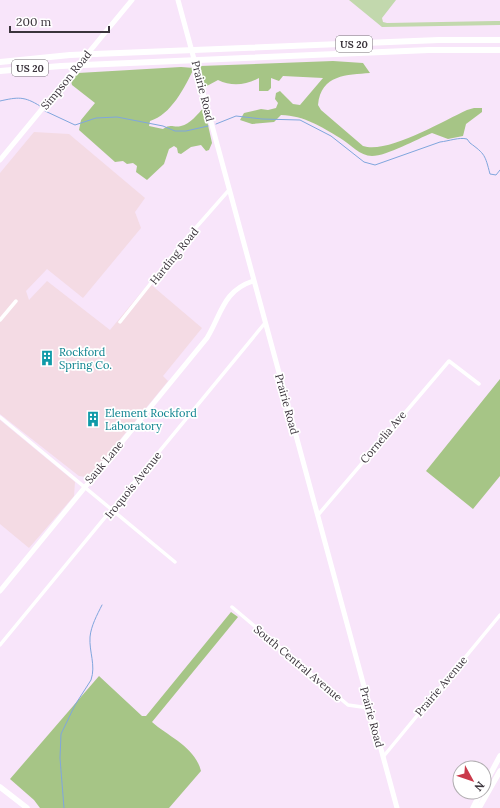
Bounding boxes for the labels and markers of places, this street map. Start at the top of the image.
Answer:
place label: Rockford Spring Co. [59,345,112,372]
building icon: Rockford Spring Co. [38,349,56,367]
place label: Element Rockford Laboratory [105,406,197,433]
building icon: Element Rockford Laboratory [84,410,102,428]

